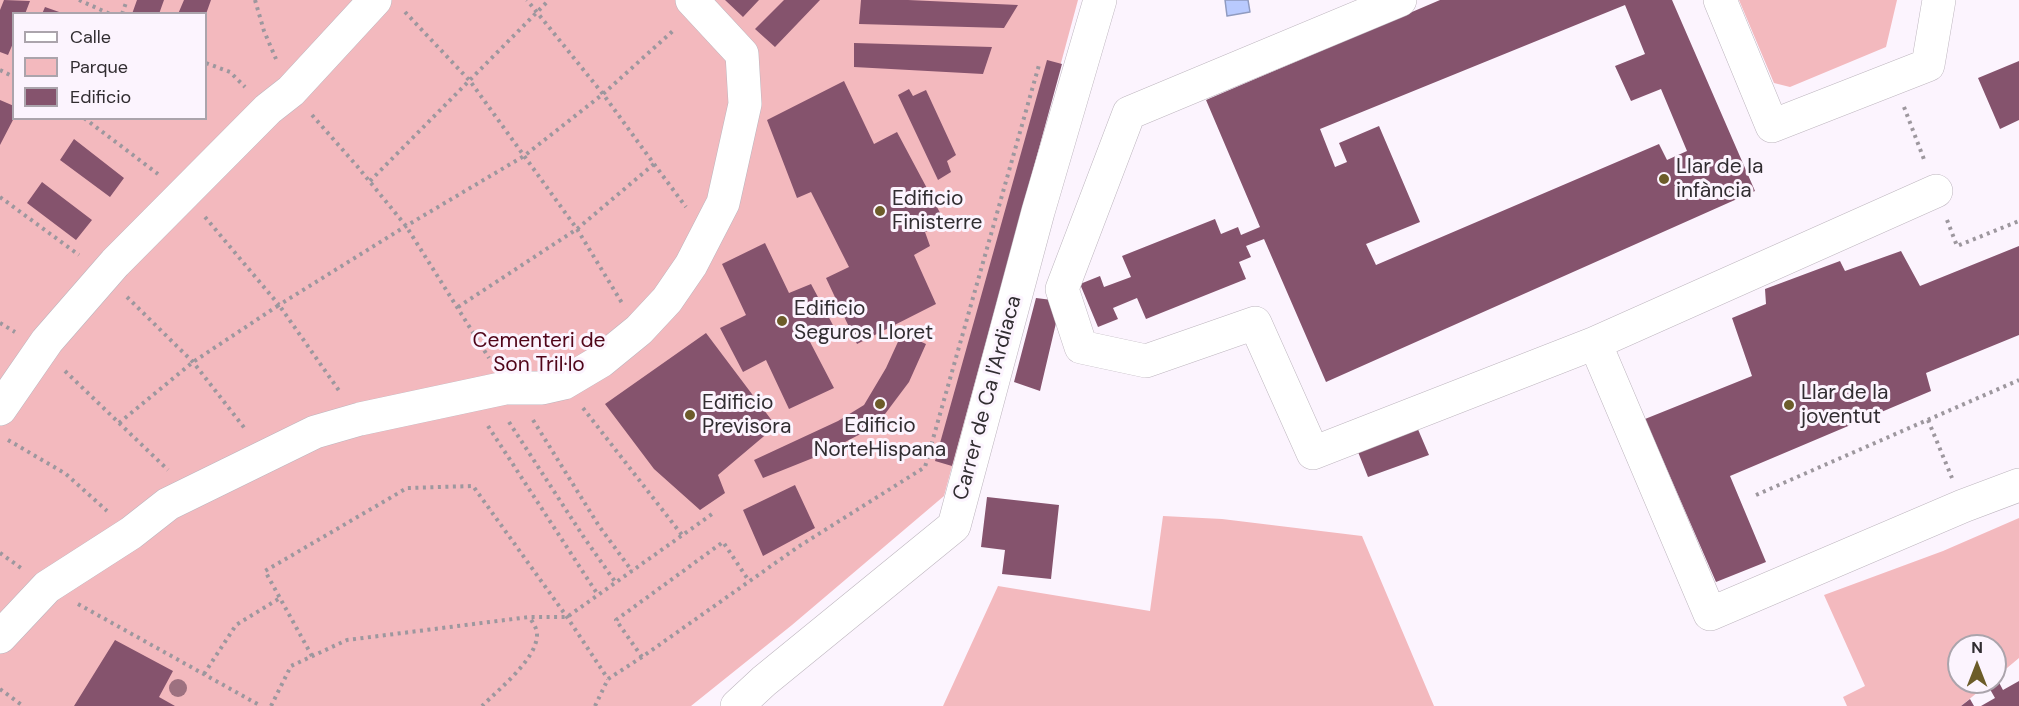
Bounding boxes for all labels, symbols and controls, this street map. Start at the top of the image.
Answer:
legend [12,12,207,120]
text: Calle [70,25,111,49]
text: Parque [70,55,128,79]
text: Edificio [70,85,131,109]
place label: Llar de la infància [1676,154,1763,204]
marker: Llar de la infància [1657,172,1671,186]
place label: Edificio Finisterre [892,186,982,236]
marker: Edificio Finisterre [873,204,887,218]
street label: Carrer de Ca l'Ardiaca [949,293,1027,503]
place label: Edificio Seguros Lloret [794,296,933,346]
marker: Edificio Seguros Lloret [775,314,789,328]
park label: Cementeri de Son Tril·lo [472,328,606,378]
place label: Llar de la joventut [1801,380,1888,430]
place label: Edificio Previsora [702,390,791,440]
marker: Edificio NorteHispana [873,397,887,411]
marker: Llar de la joventut [1782,398,1796,412]
marker: Edificio Previsora [683,408,697,422]
place label: Edificio NorteHispana [814,413,946,463]
north arrow [1947,634,2007,694]
text: N [1971,637,1983,658]

